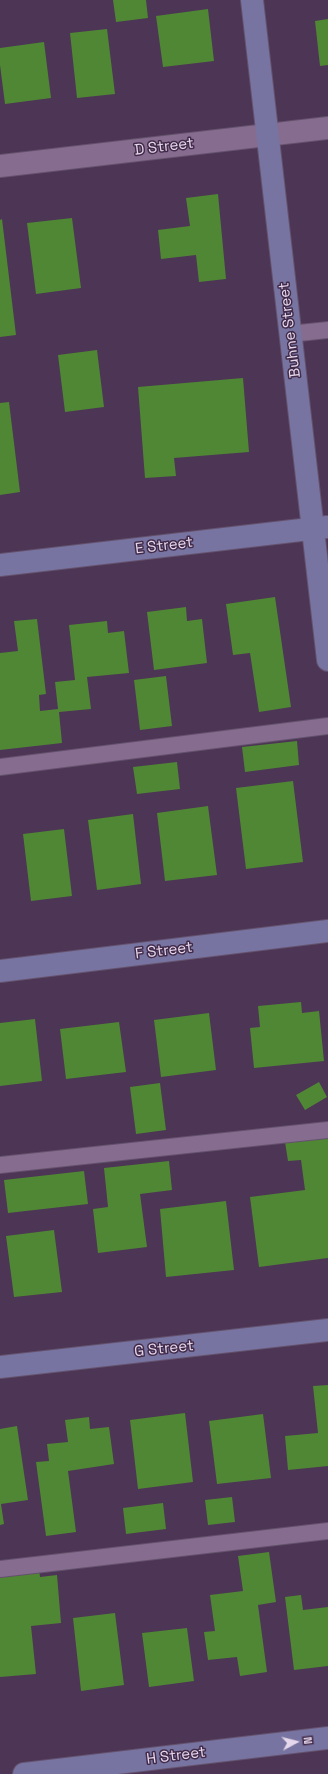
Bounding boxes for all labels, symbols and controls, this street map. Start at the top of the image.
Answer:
street label: D Street [133,134,195,160]
street label: Buhne Street [275,281,305,379]
street label: E Street [134,534,194,558]
street label: F Street [134,939,194,963]
street label: G Street [133,1337,195,1361]
north arrow [276,1722,316,1762]
text: N [301,1736,315,1745]
street label: H Street [145,1743,207,1769]

